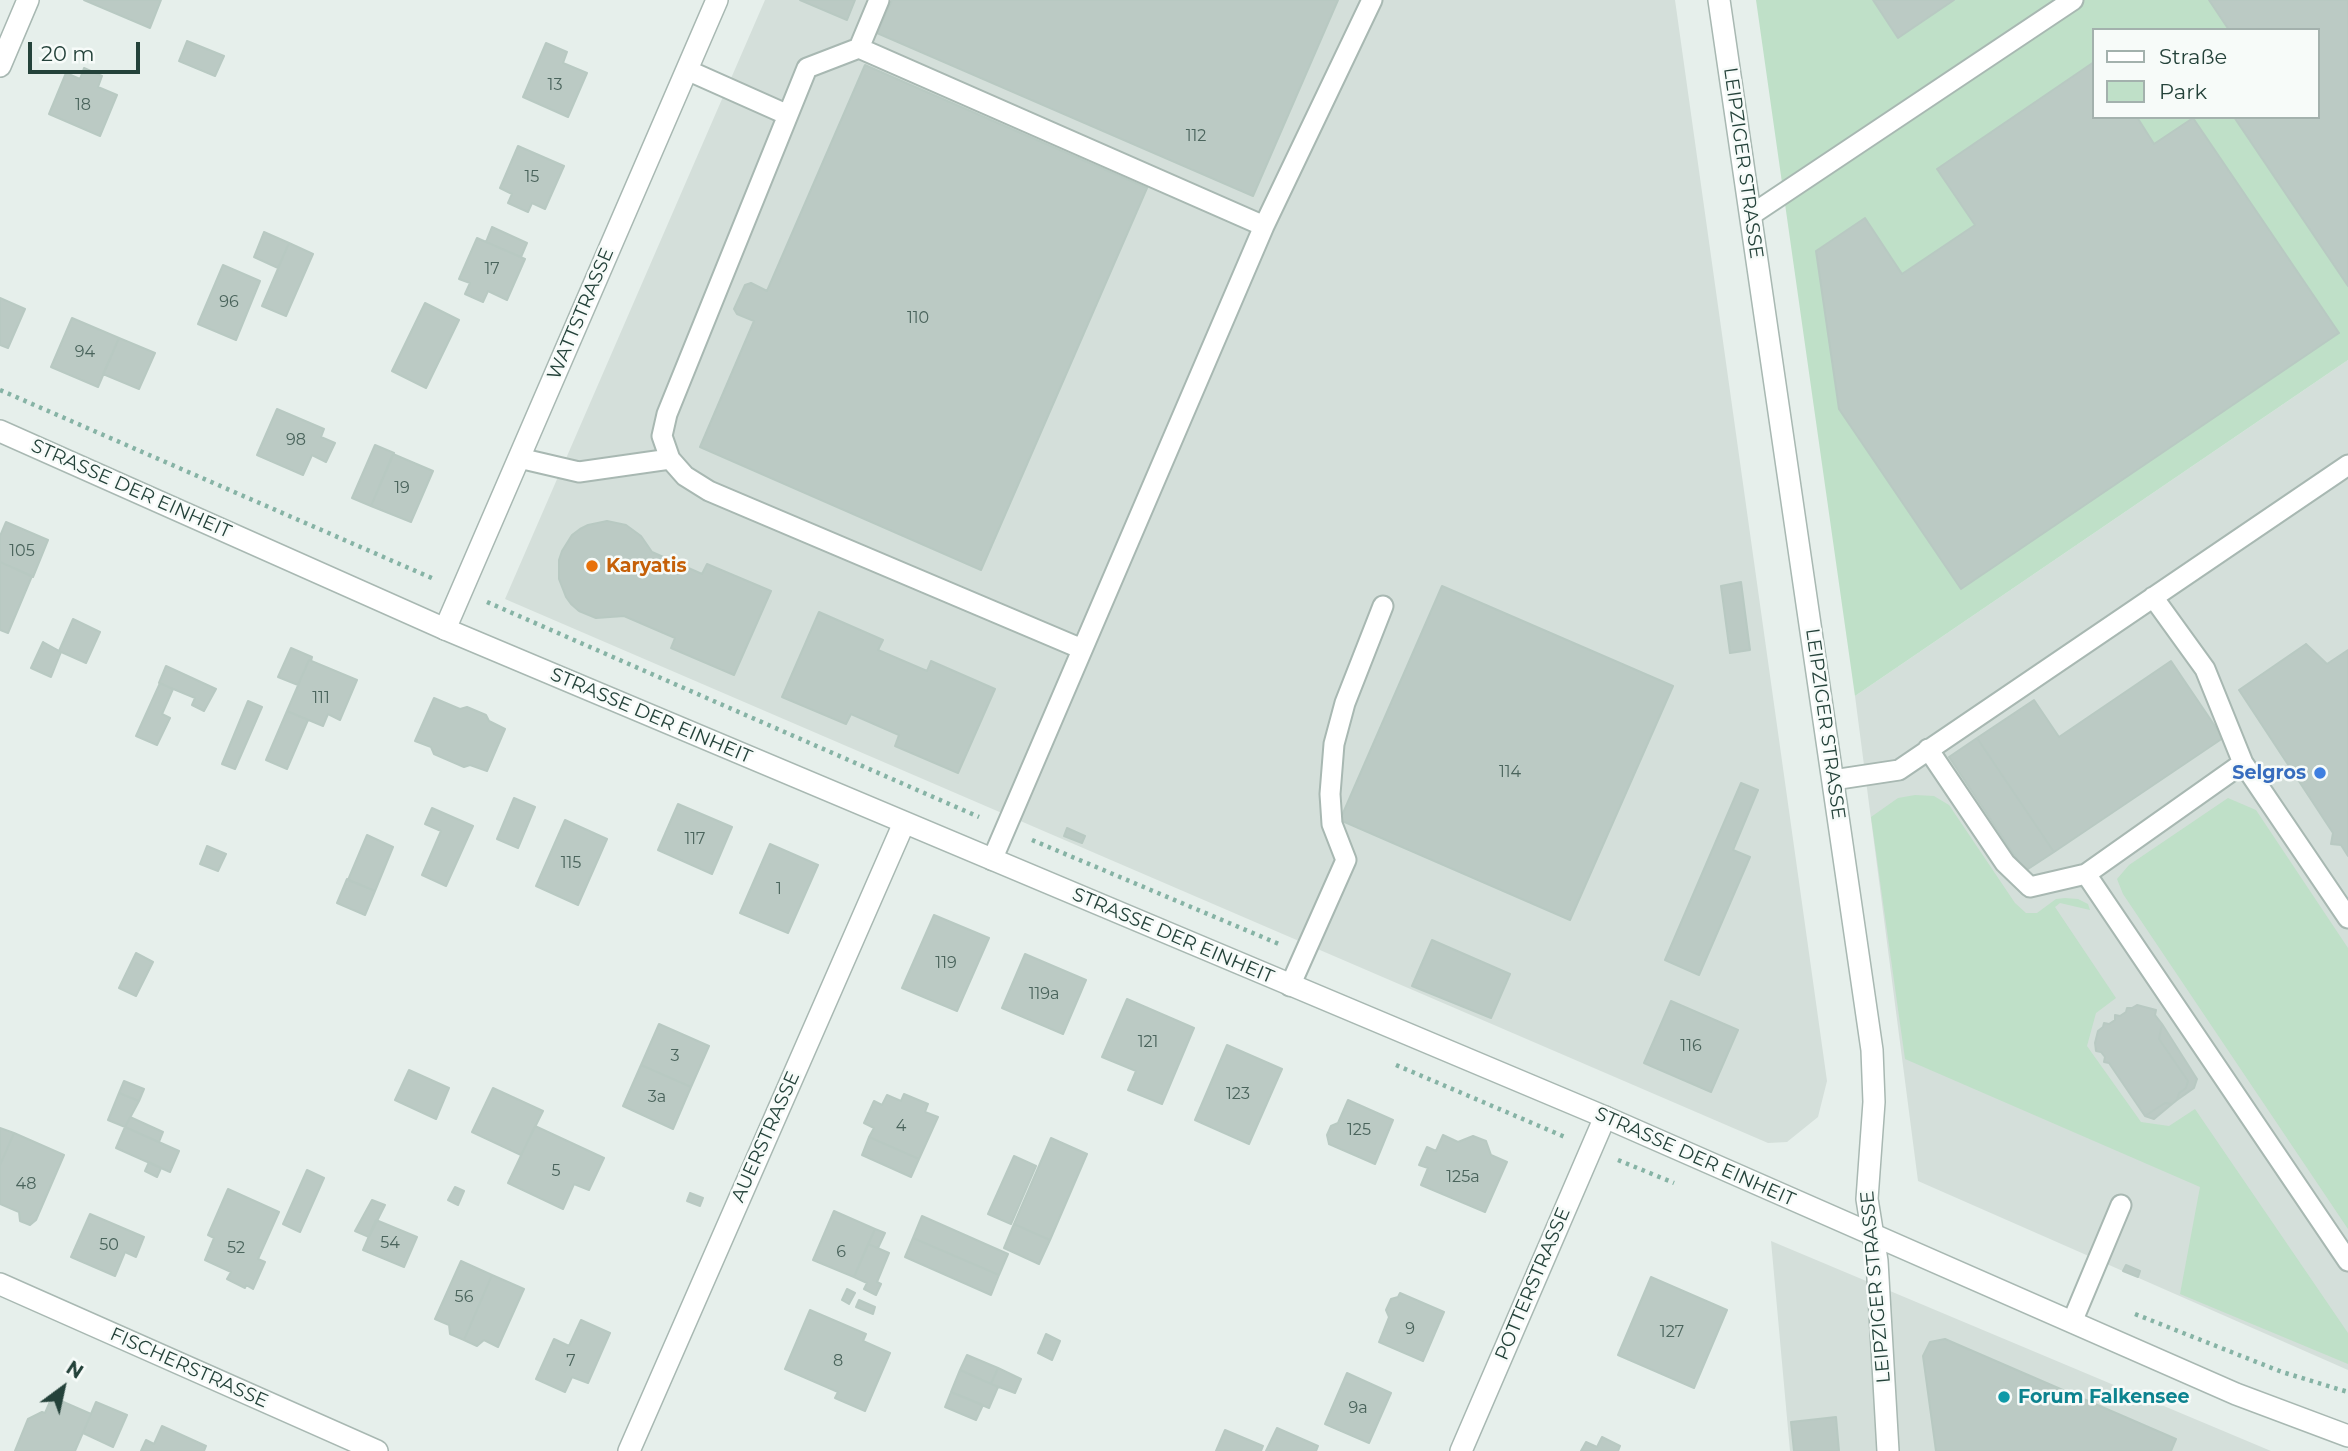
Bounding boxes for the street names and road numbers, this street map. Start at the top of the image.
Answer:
street label: LEIPZIGER STRASSE [1718,66,1768,260]
street label: WATTSTRASSE [543,245,619,383]
street label: STRASSE DER EINHEIT [27,435,235,543]
street label: LEIPZIGER STRASSE [1800,627,1850,821]
street label: STRASSE DER EINHEIT [547,663,755,769]
street label: STRASSE DER EINHEIT [1069,883,1277,989]
street label: AUERSTRASSE [727,1068,805,1206]
street label: STRASSE DER EINHEIT [1591,1103,1799,1211]
street label: LEIPZIGER STRASSE [1856,1190,1896,1384]
street label: POTTERSTRASSE [1491,1204,1575,1364]
street label: FISCHERSTRASSE [106,1323,272,1413]

